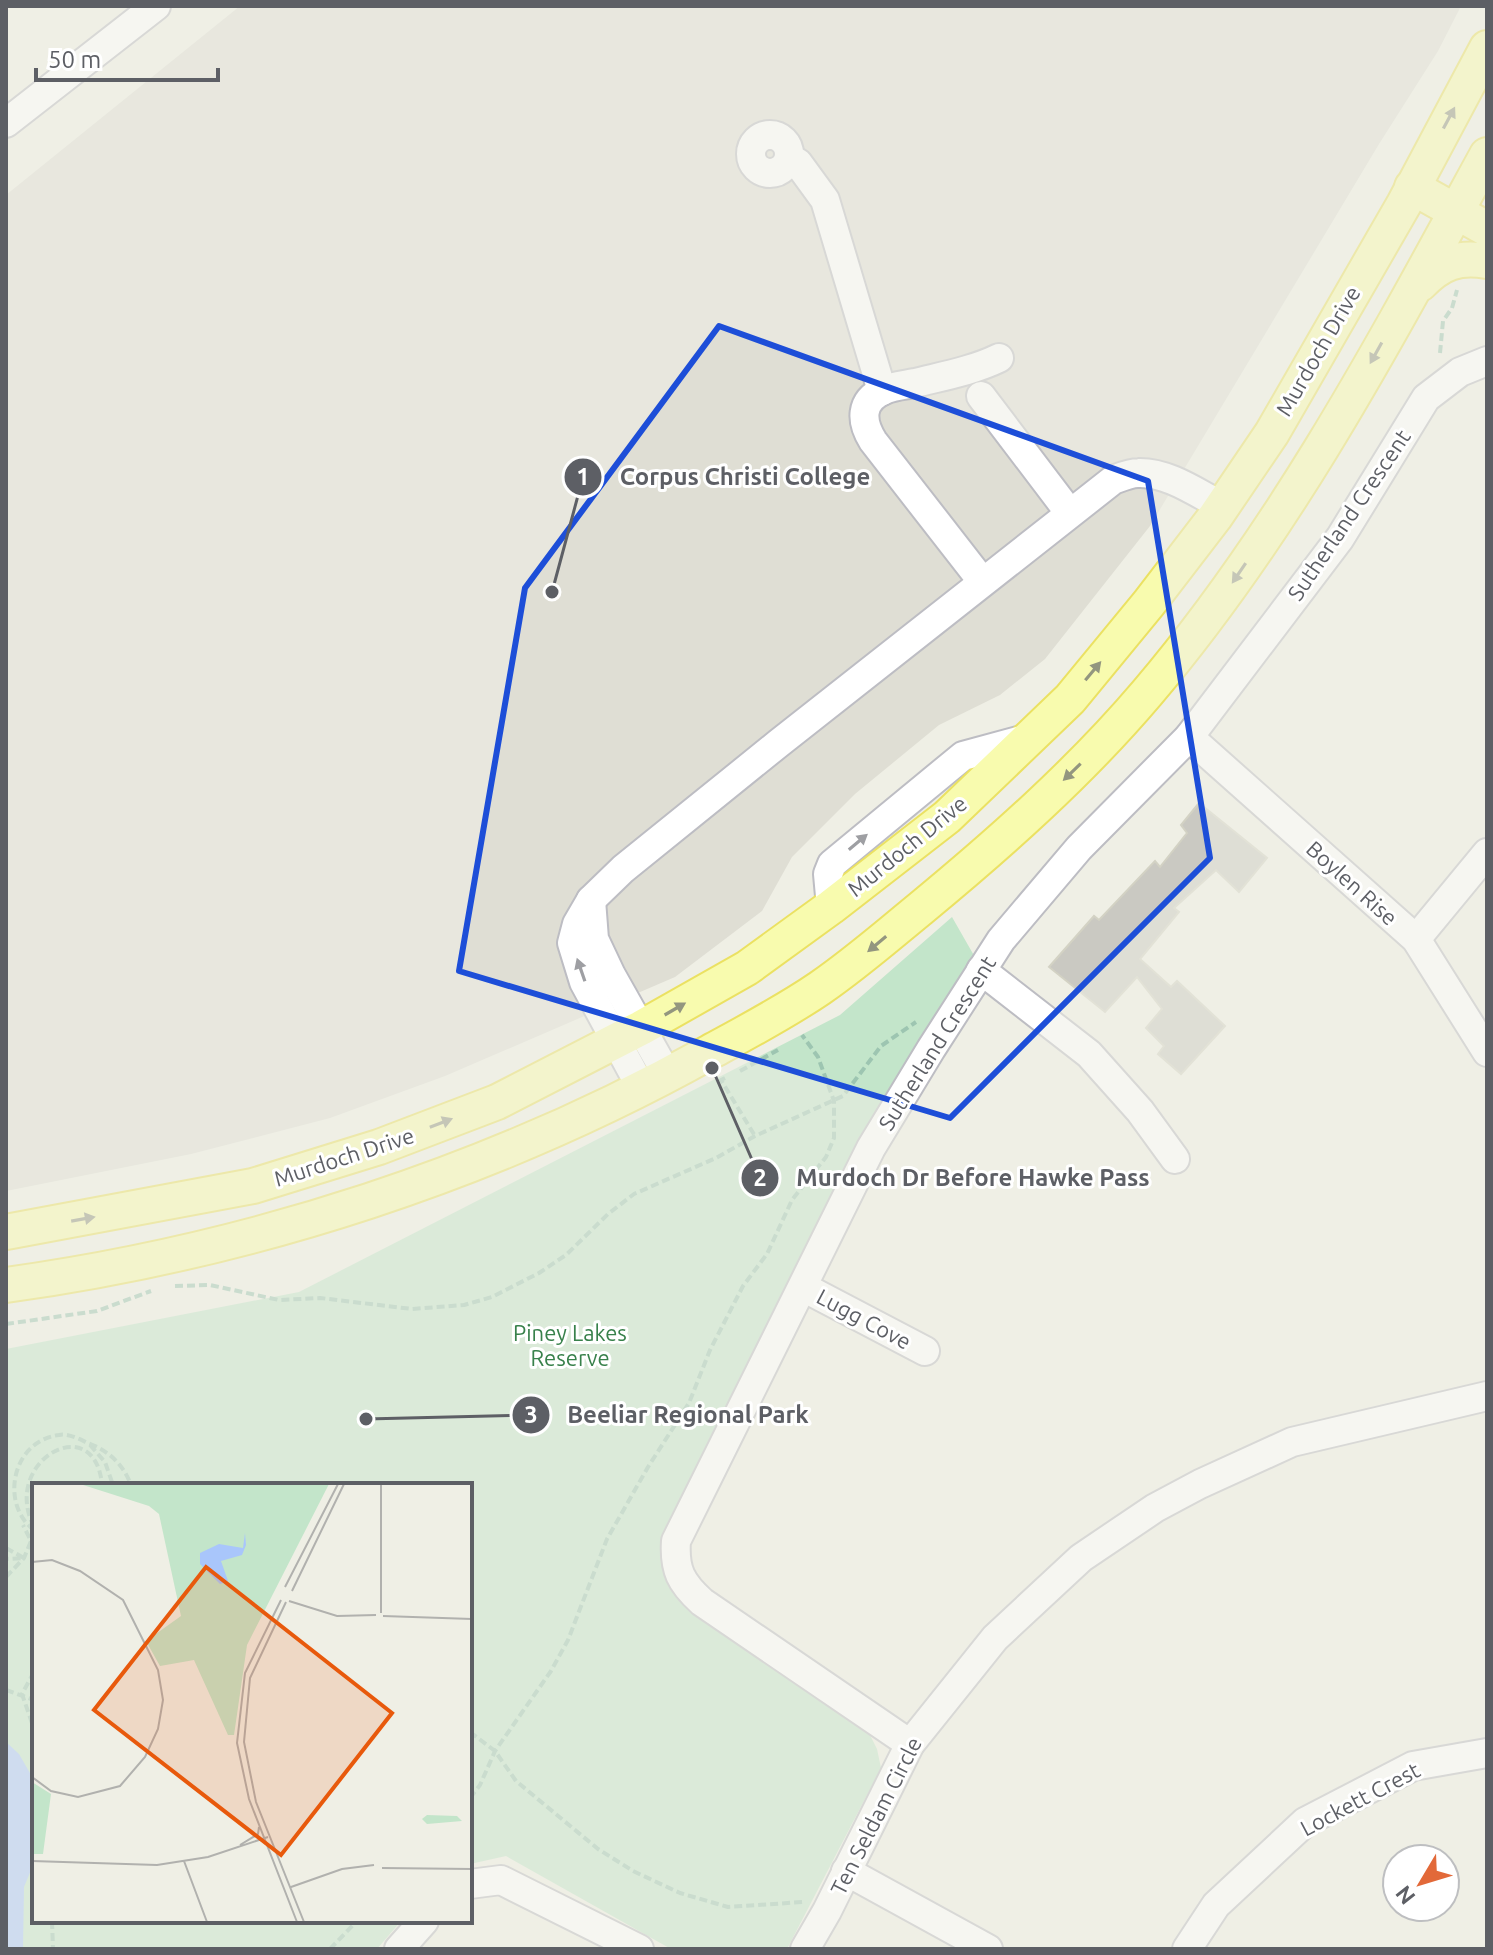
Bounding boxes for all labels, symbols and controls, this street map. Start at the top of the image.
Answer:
scale bar [36,32,218,82]
text: 50 m [48,46,101,73]
one-way arrow [1442,107,1456,130]
street label: Murdoch Drive [1270,281,1365,420]
one-way arrow [1370,341,1383,364]
street label: Sutherland Crescent [1282,424,1415,605]
callout: Corpus Christi College [563,453,886,501]
text: 1 [576,463,590,490]
text: Corpus Christi College [620,463,870,490]
one-way arrow [1232,562,1247,584]
one-way arrow [1084,662,1101,682]
one-way arrow [1062,762,1081,780]
street label: Murdoch Drive [842,790,971,901]
one-way arrow [848,834,868,851]
street label: Boylen Rise [1302,835,1403,930]
one-way arrow [867,935,887,952]
street label: Sutherland Crescent [873,951,1000,1134]
one-way arrow [574,958,586,982]
one-way arrow [664,1003,686,1017]
one-way arrow [429,1116,453,1129]
street label: Murdoch Drive [271,1122,417,1191]
callout: Murdoch Dr Before Hawke Pass [740,1154,1165,1202]
text: 2 [753,1164,767,1191]
text: Murdoch Dr Before Hawke Pass [796,1164,1150,1191]
one-way arrow [71,1212,96,1224]
street label: Lugg Cove [813,1283,916,1354]
park label: Piney Lakes Reserve [513,1320,627,1370]
callout: Beeliar Regional Park [511,1391,824,1439]
text: 3 [524,1401,538,1428]
text: Beeliar Regional Park [567,1401,809,1428]
inset map [32,1483,472,1923]
street label: Ten Seldam Circle [825,1733,926,1899]
street label: Lockett Crest [1296,1756,1424,1840]
north arrow [1381,1843,1461,1923]
text: N [1390,1881,1420,1910]

